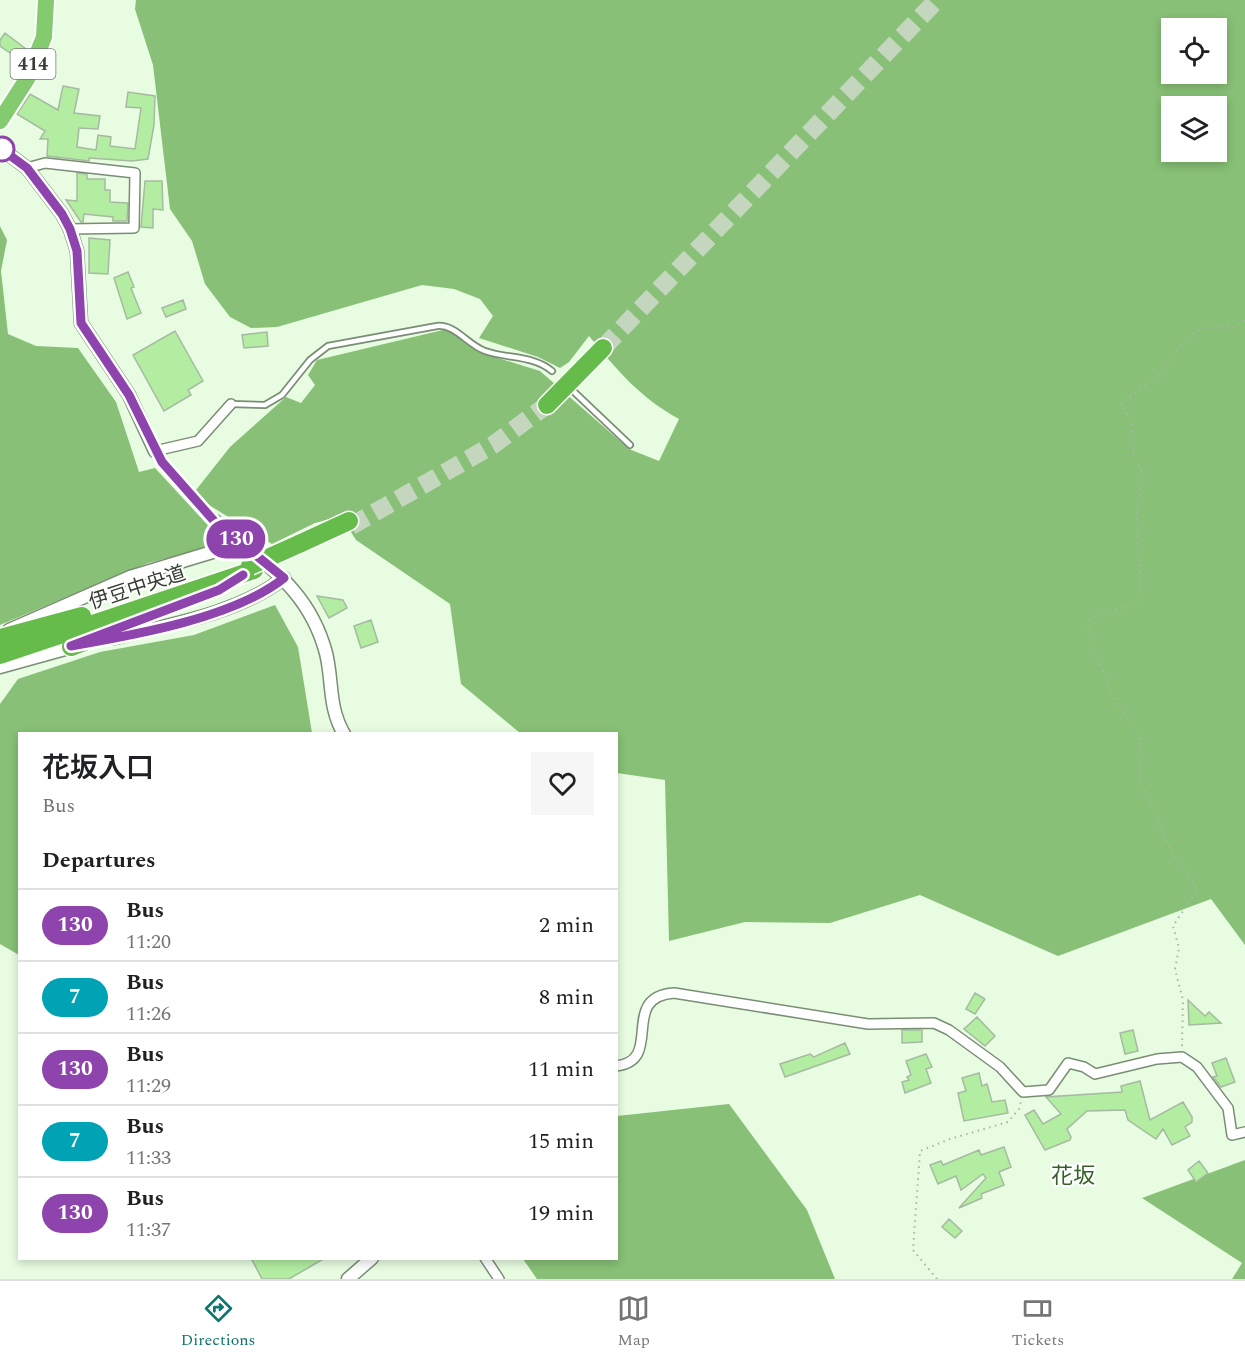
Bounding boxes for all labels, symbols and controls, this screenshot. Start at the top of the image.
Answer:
map controls [1161,18,1227,162]
button: locate [1161,18,1227,84]
road number: 414 [10,49,56,79]
button: layers [1161,96,1227,162]
unlabelled marker [0,136,15,162]
line badge: 130 [202,520,270,558]
text: 130 [218,523,254,555]
street label: 伊豆中央道 [85,558,189,618]
text: 花坂入口 [42,747,154,790]
button: heart [531,752,594,815]
text: Bus [42,791,75,821]
text: Departures [42,844,156,877]
text: Bus [126,894,164,927]
text: 130 [57,909,93,941]
text: 2 min [539,909,594,942]
text: 11:20 [126,927,171,957]
text: Bus [126,966,164,999]
text: 7 [69,981,81,1013]
text: 8 min [539,981,594,1014]
text: 11:26 [126,999,171,1029]
text: Bus [126,1038,164,1071]
text: 130 [57,1053,93,1085]
text: 11 min [528,1053,594,1086]
text: 11:29 [126,1071,171,1101]
text: Bus [126,1110,164,1143]
text: 7 [69,1125,81,1157]
text: 15 min [528,1125,594,1158]
text: 11:33 [126,1143,171,1173]
district label: 花坂 [1051,1160,1095,1193]
text: Bus [126,1182,164,1215]
text: 130 [57,1197,93,1229]
text: 19 min [528,1197,594,1230]
text: 11:37 [126,1215,171,1245]
tab: Directions [181,1292,256,1352]
tab: Map [617,1292,650,1352]
tab: Tickets [1012,1292,1064,1352]

